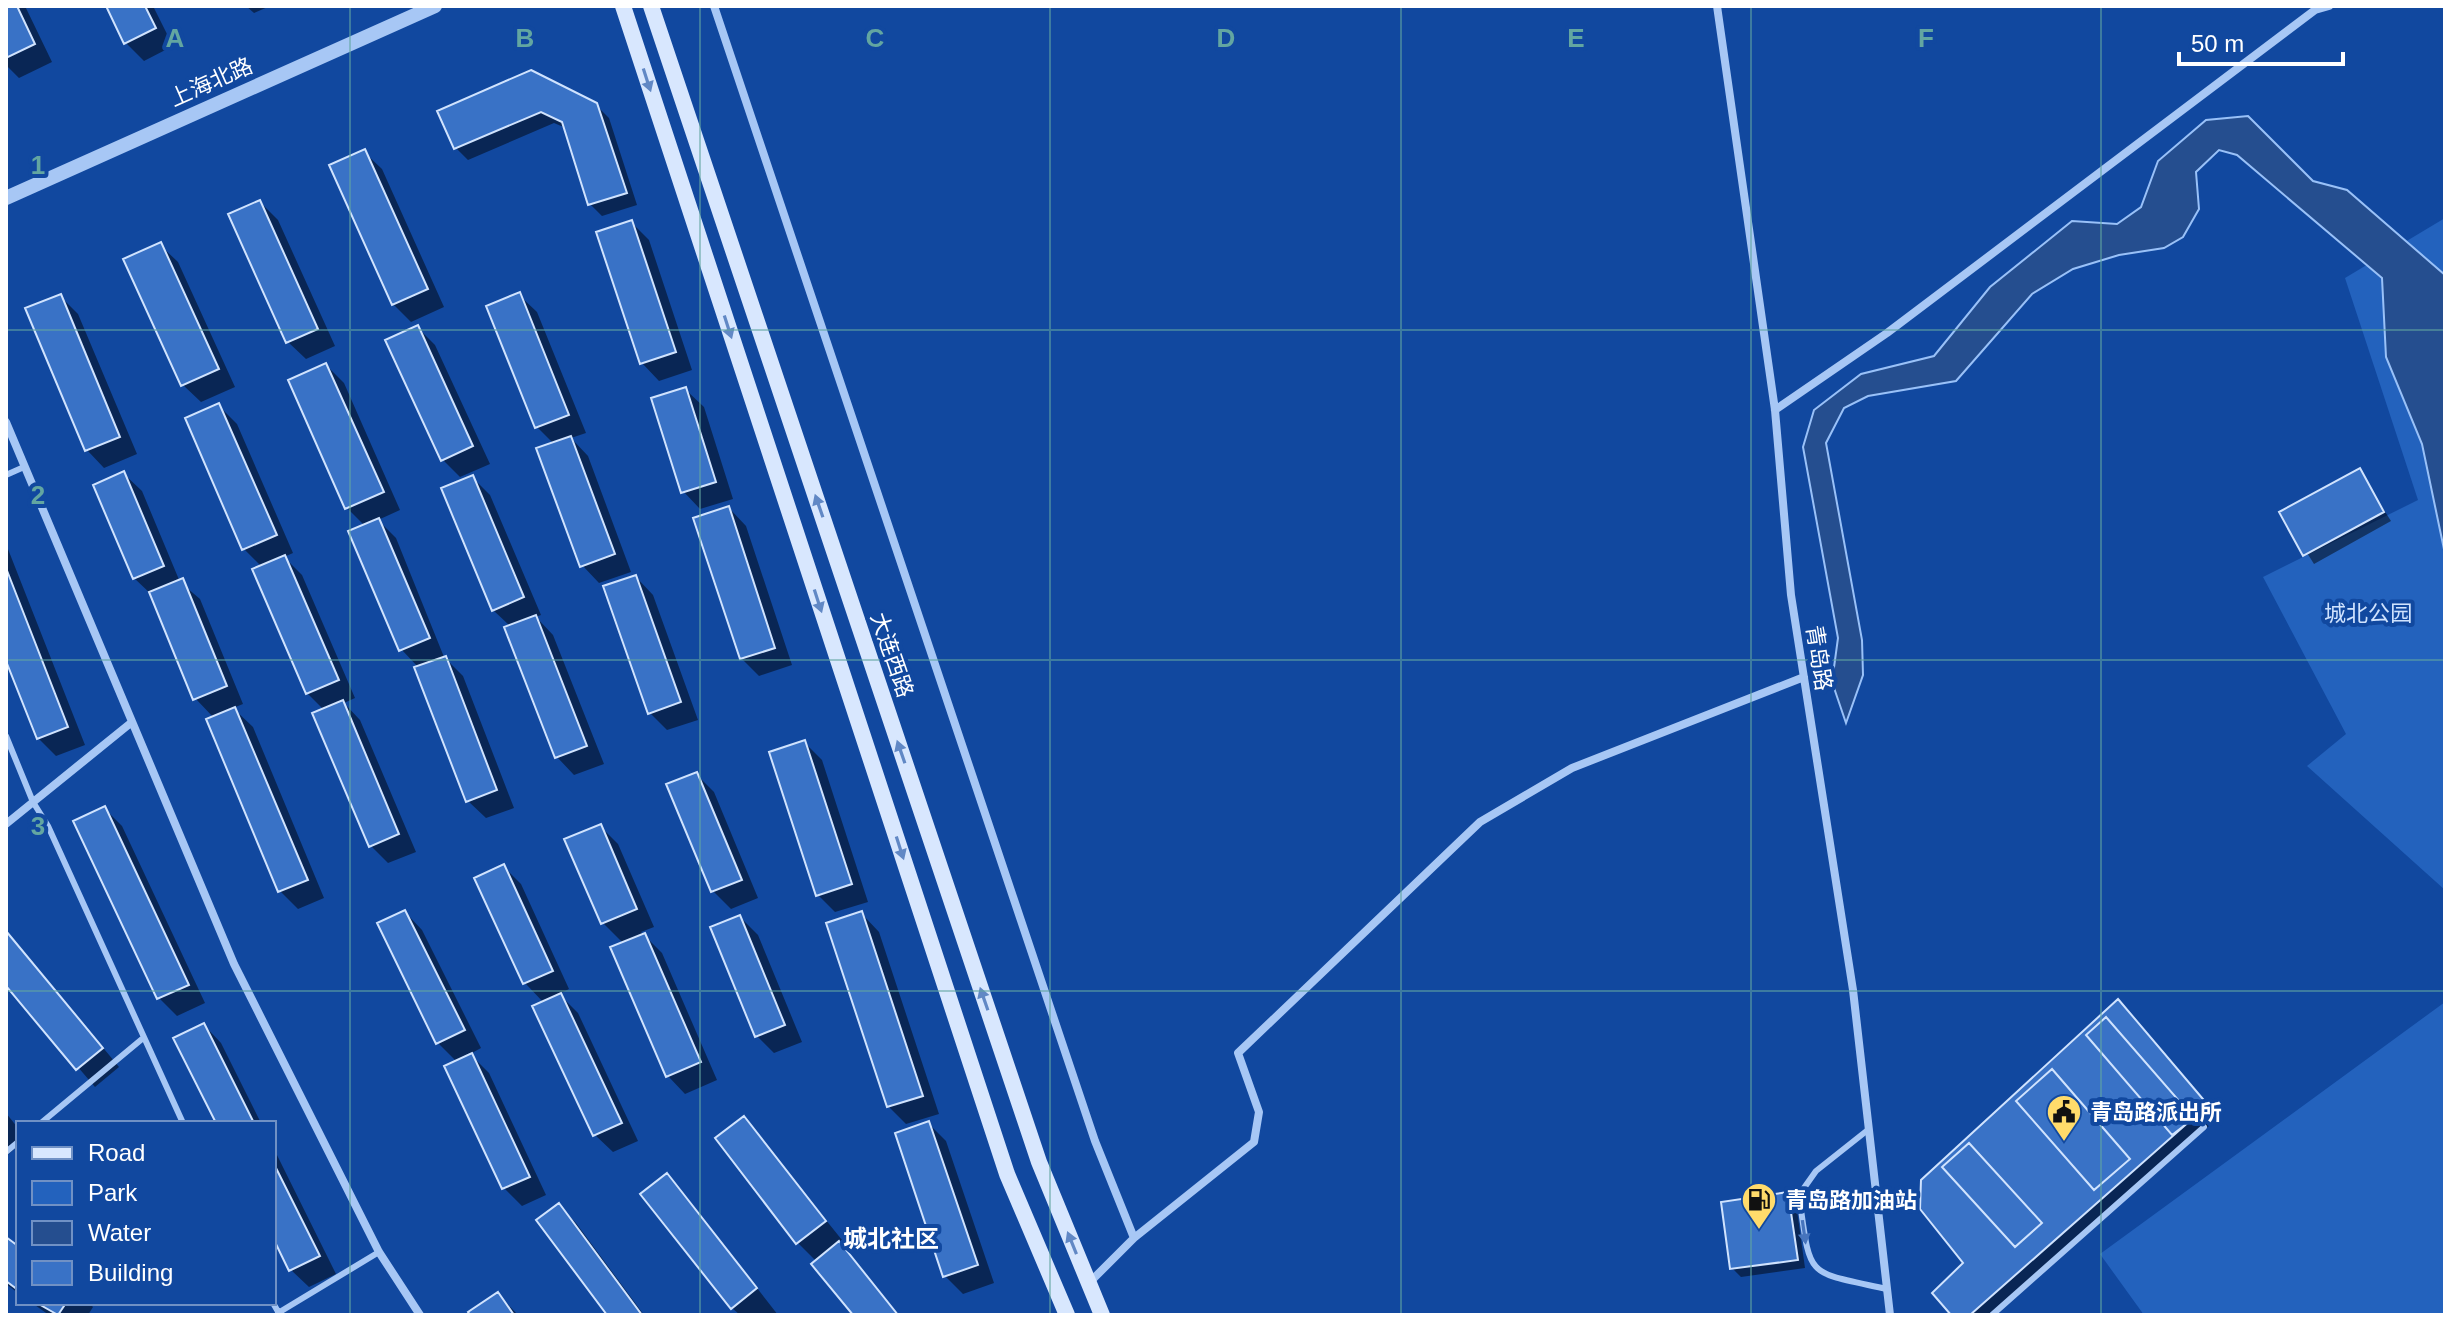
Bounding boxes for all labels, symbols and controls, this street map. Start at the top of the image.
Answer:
scale bar [2179,16,2343,66]
text: A [166,23,185,53]
text: B [516,23,534,53]
text: C [866,23,885,53]
text: D [1217,23,1235,53]
text: E [1567,23,1585,53]
text: F [1918,23,1934,53]
text: 50 m [2191,30,2244,57]
street label: 上海北路 [166,53,256,111]
one-way arrow [641,68,654,92]
text: 1 [31,150,45,180]
one-way arrow [723,315,735,339]
text: 2 [31,480,45,510]
one-way arrow [812,493,824,517]
one-way arrow [813,589,825,613]
park label: 城北公园 [2324,601,2412,626]
street label: 大连西路 [866,609,918,701]
street label: 青岛路 [1801,623,1837,693]
one-way arrow [895,740,907,764]
text: 3 [31,811,45,841]
one-way arrow [894,836,906,860]
one-way arrow [977,986,990,1010]
public building icon: 青岛路派出所 [2045,1093,2083,1143]
place label: 青岛路派出所 [2090,1100,2222,1125]
legend [16,1121,276,1305]
text: Road [88,1139,145,1166]
text: Park [88,1179,138,1206]
fuel station icon: 青岛路加油站 [1740,1181,1778,1231]
place label: 青岛路加油站 [1785,1188,1917,1213]
text: Water [88,1219,151,1246]
one-way arrow [1798,1219,1811,1244]
district label: 城北社区 [843,1225,939,1252]
one-way arrow [1065,1231,1078,1255]
text: Building [88,1259,173,1286]

